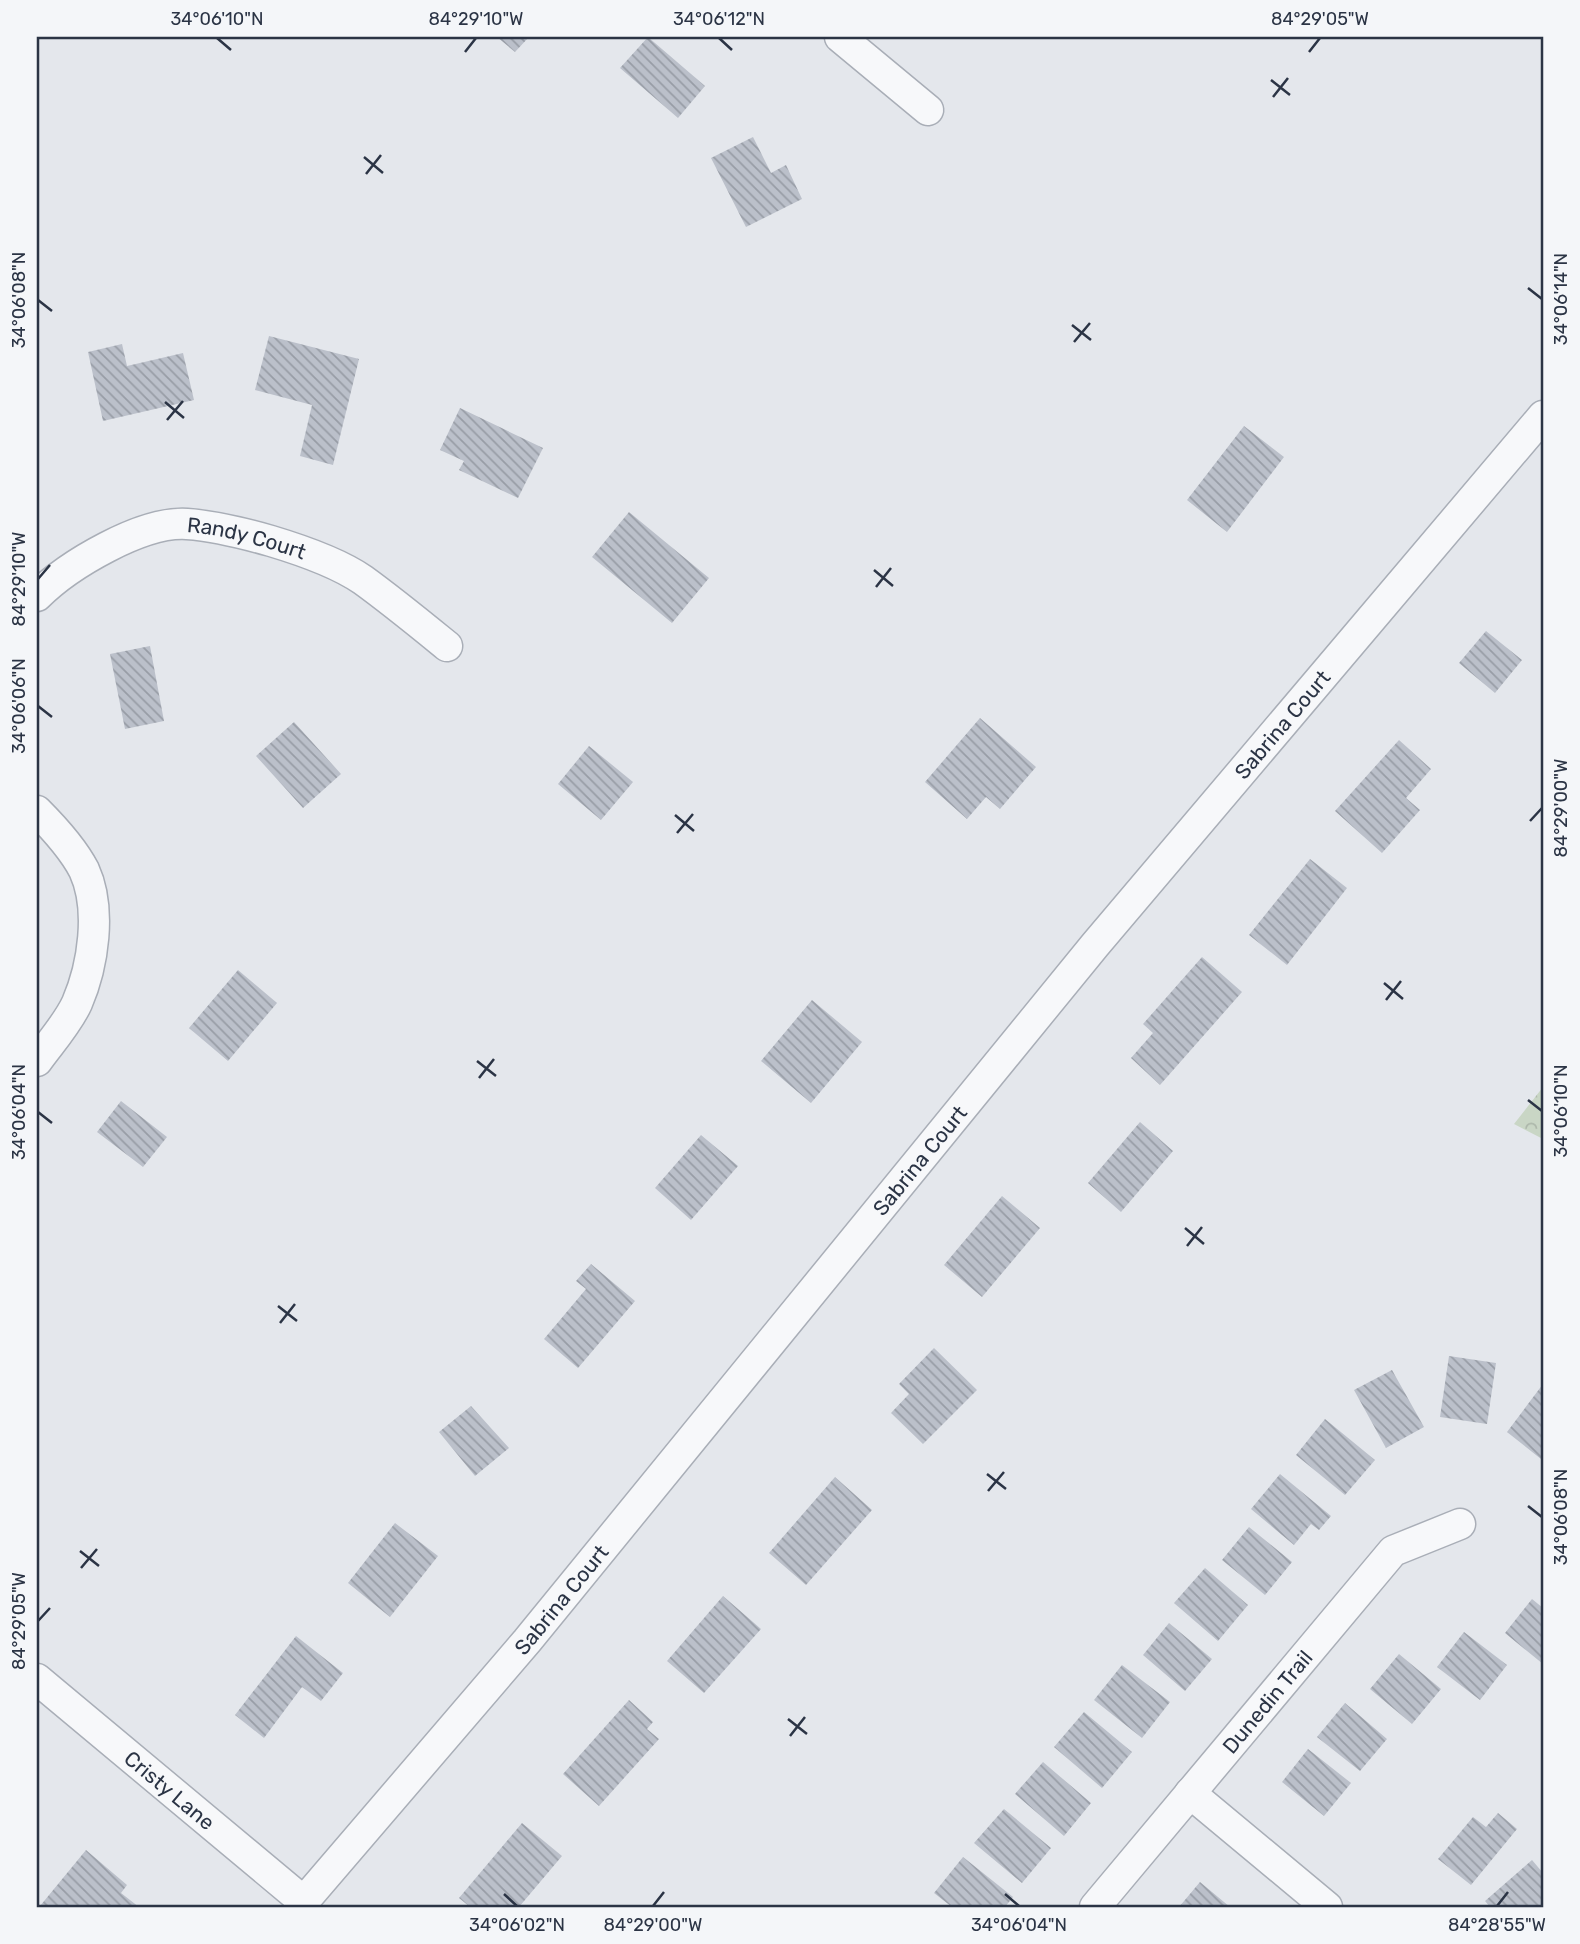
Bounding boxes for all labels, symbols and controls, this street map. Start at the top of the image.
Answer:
text: 34°06'10"N [171,8,263,30]
text: 84°29'10"W [428,8,524,30]
text: 34°06'12"N [673,8,765,30]
text: 84°29'05"W [1271,8,1369,30]
text: 34°06'08"N [8,252,30,348]
text: 34°06'14"N [1550,253,1572,345]
street label: Randy Court [186,511,309,564]
text: 84°29'10"W [8,531,30,627]
text: 34°06'06"N [8,658,30,754]
street label: Sabrina Court [1229,665,1335,784]
text: 84°29'00"W [1550,759,1572,857]
text: 34°06'04"N [8,1064,30,1160]
text: 34°06'10"N [1550,1065,1572,1157]
street label: Sabrina Court [867,1100,972,1220]
text: 34°06'08"N [1550,1469,1572,1565]
street label: Sabrina Court [509,1539,613,1660]
text: 84°29'05"W [8,1572,30,1670]
street label: Dunedin Trail [1217,1645,1317,1758]
street label: Cristy Lane [120,1745,220,1835]
text: 34°06'02"N [469,1914,565,1936]
text: 84°29'00"W [604,1914,702,1936]
text: 34°06'04"N [971,1914,1067,1936]
text: 84°28'55"W [1448,1914,1546,1936]

